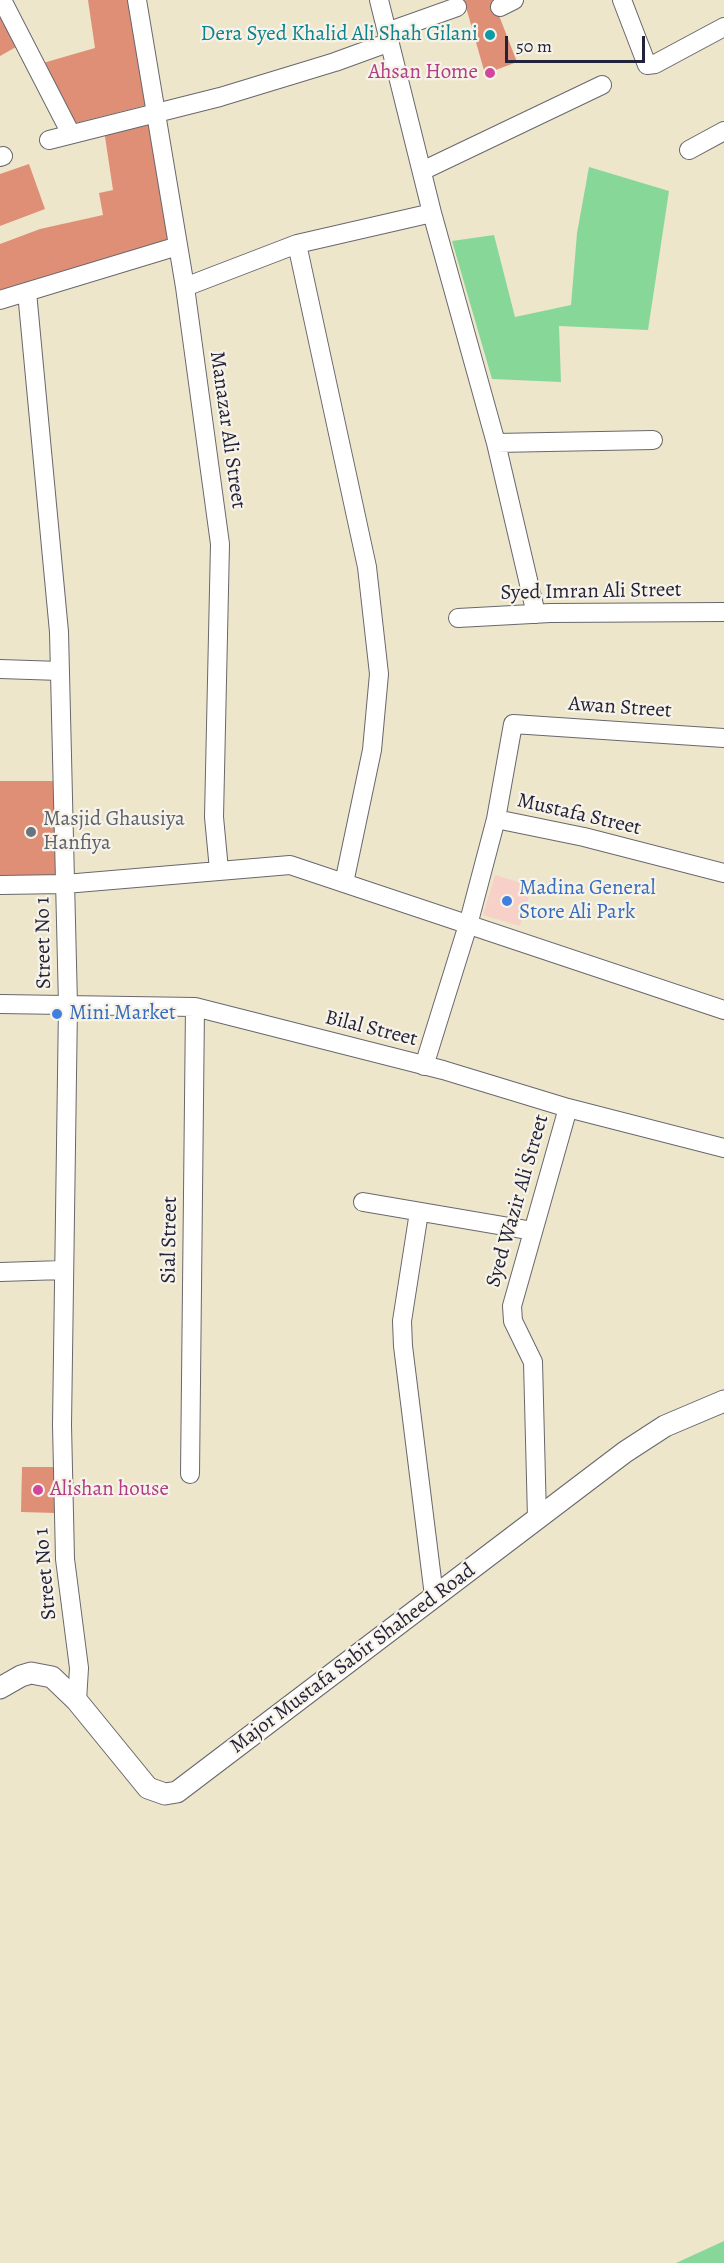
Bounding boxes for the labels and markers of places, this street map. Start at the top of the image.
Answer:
place label: Dera Syed Khalid Ali Shah Gilani [201,22,478,48]
marker: Dera Syed Khalid Ali Shah Gilani [483,28,497,42]
place label: Ahsan Home [368,60,478,86]
marker: Ahsan Home [483,66,497,80]
place label: Masjid Ghausiya Hanfiya [43,807,185,857]
marker: Masjid Ghausiya Hanfiya [24,825,38,839]
place label: Madina General Store Ali Park [519,876,656,926]
marker: Madina General Store Ali Park [500,894,514,908]
place label: Mini Market [69,1001,176,1027]
marker: Mini Market [50,1007,64,1021]
place label: Alishan house [50,1477,169,1503]
marker: Alishan house [31,1483,45,1497]

